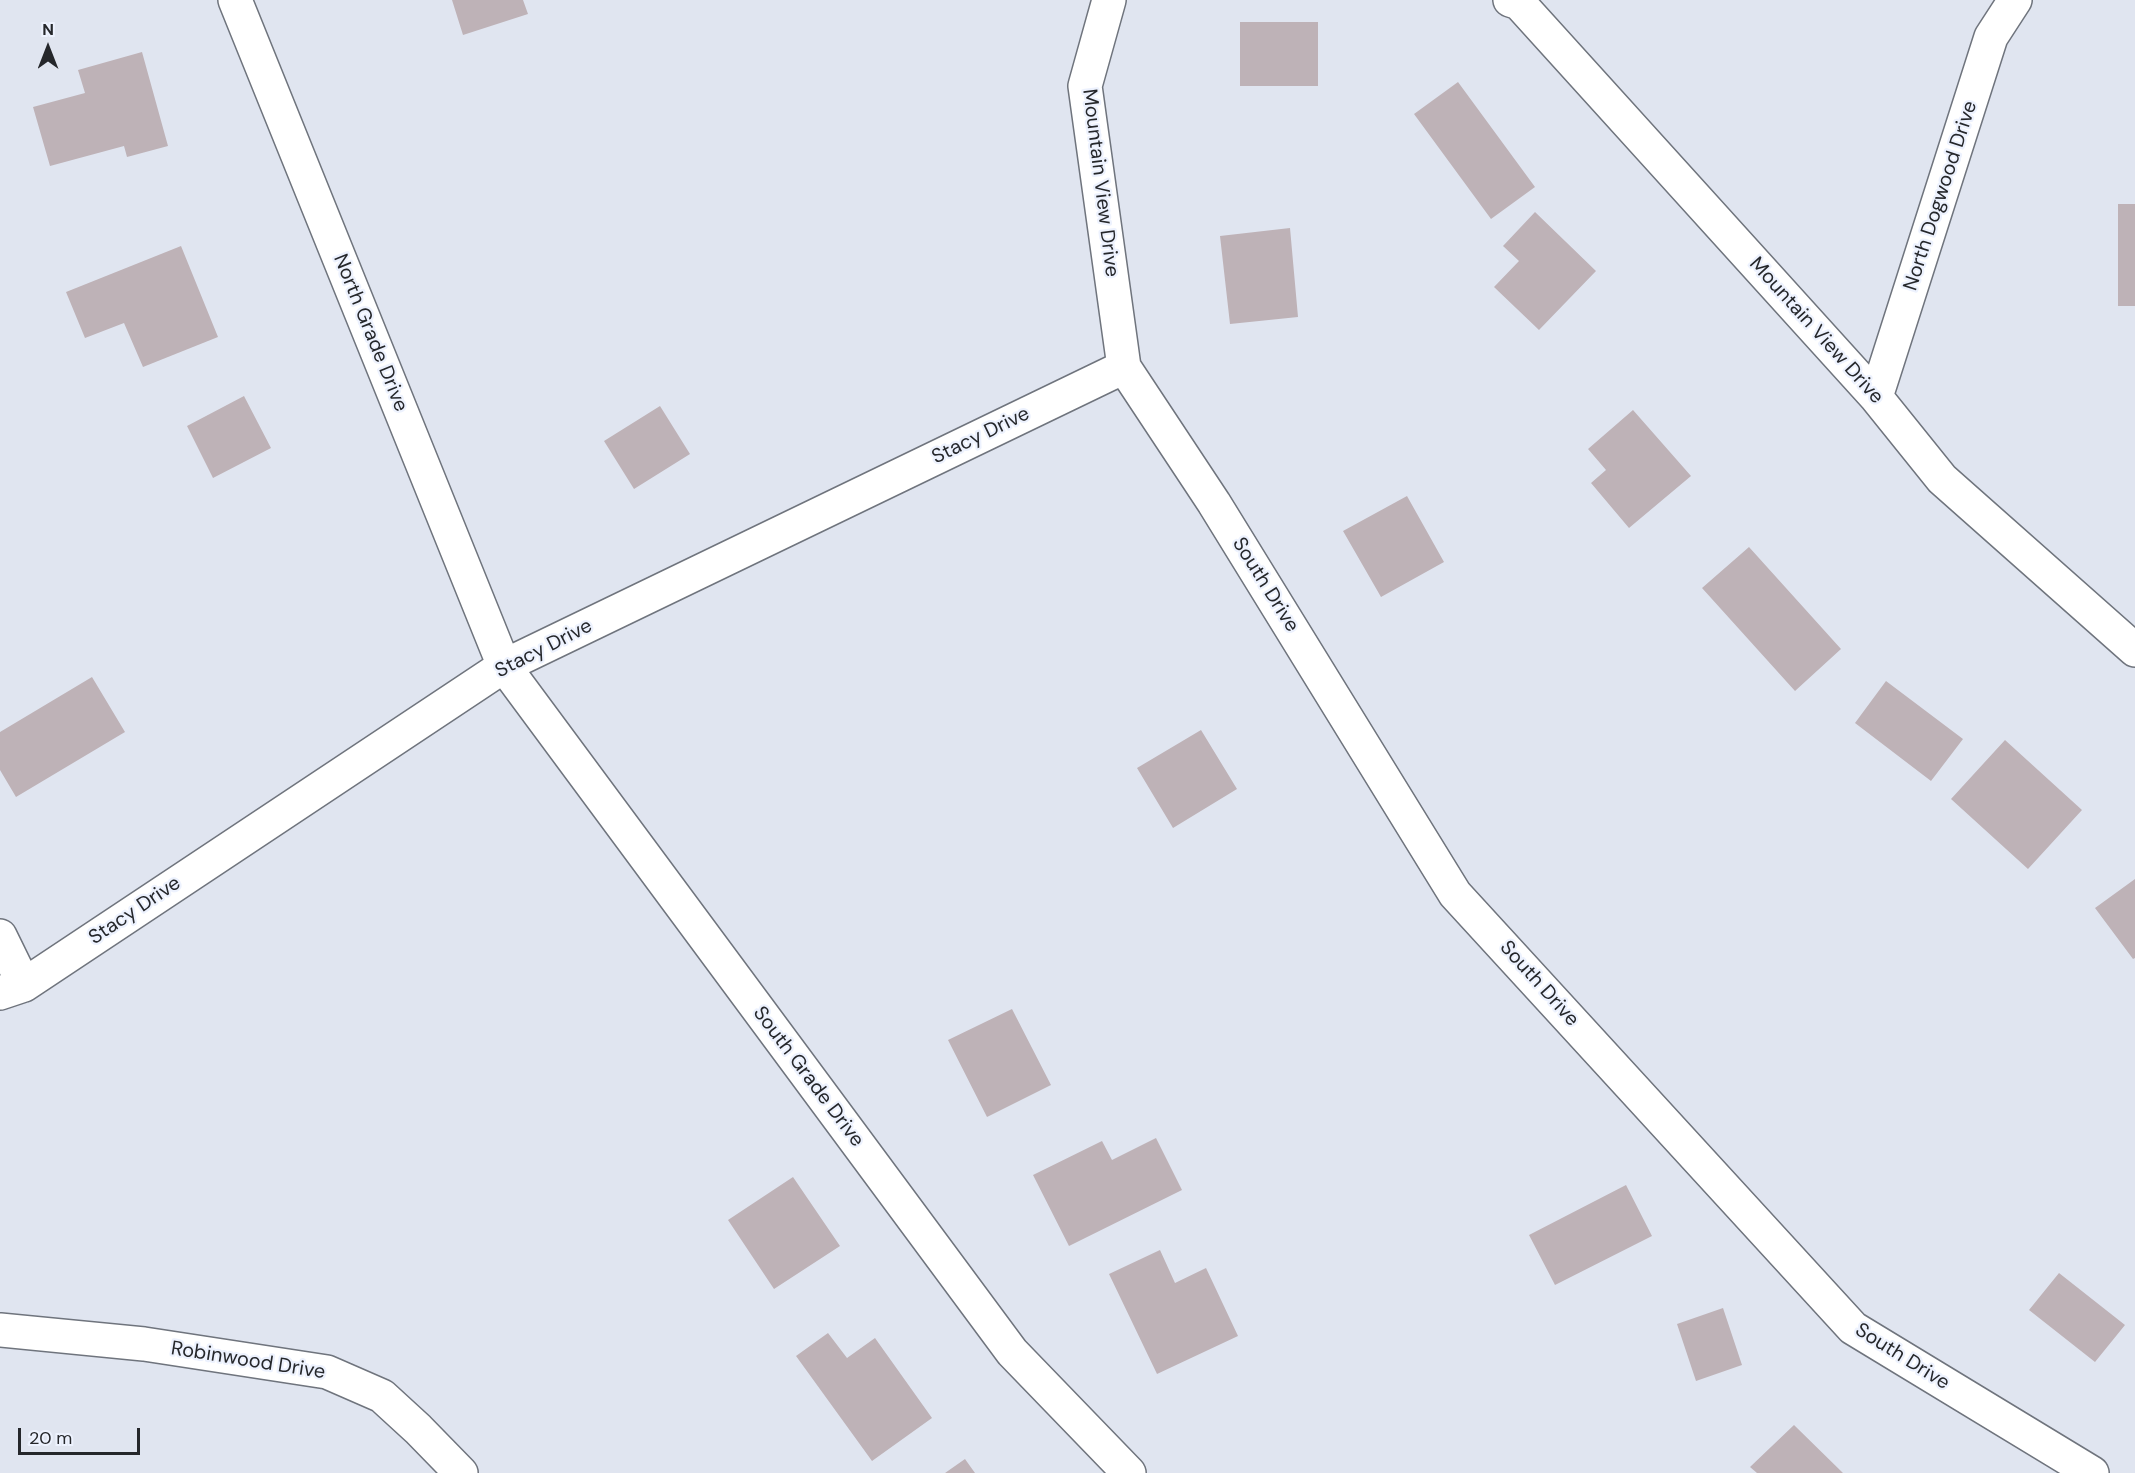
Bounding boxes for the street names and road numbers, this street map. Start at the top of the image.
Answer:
street label: Mountain View Drive [1077,88,1123,278]
street label: North Dogwood Drive [1899,98,1983,294]
street label: North Grade Drive [327,251,413,415]
street label: Mountain View Drive [1744,253,1888,409]
street label: Stacy Drive [928,402,1034,470]
street label: South Drive [1226,533,1304,637]
street label: Stacy Drive [492,614,596,684]
street label: Stacy Drive [85,872,185,950]
street label: South Drive [1494,936,1584,1032]
street label: South Grade Drive [747,1002,869,1152]
street label: South Drive [1850,1318,1954,1396]
street label: Robinwood Drive [169,1337,327,1385]

